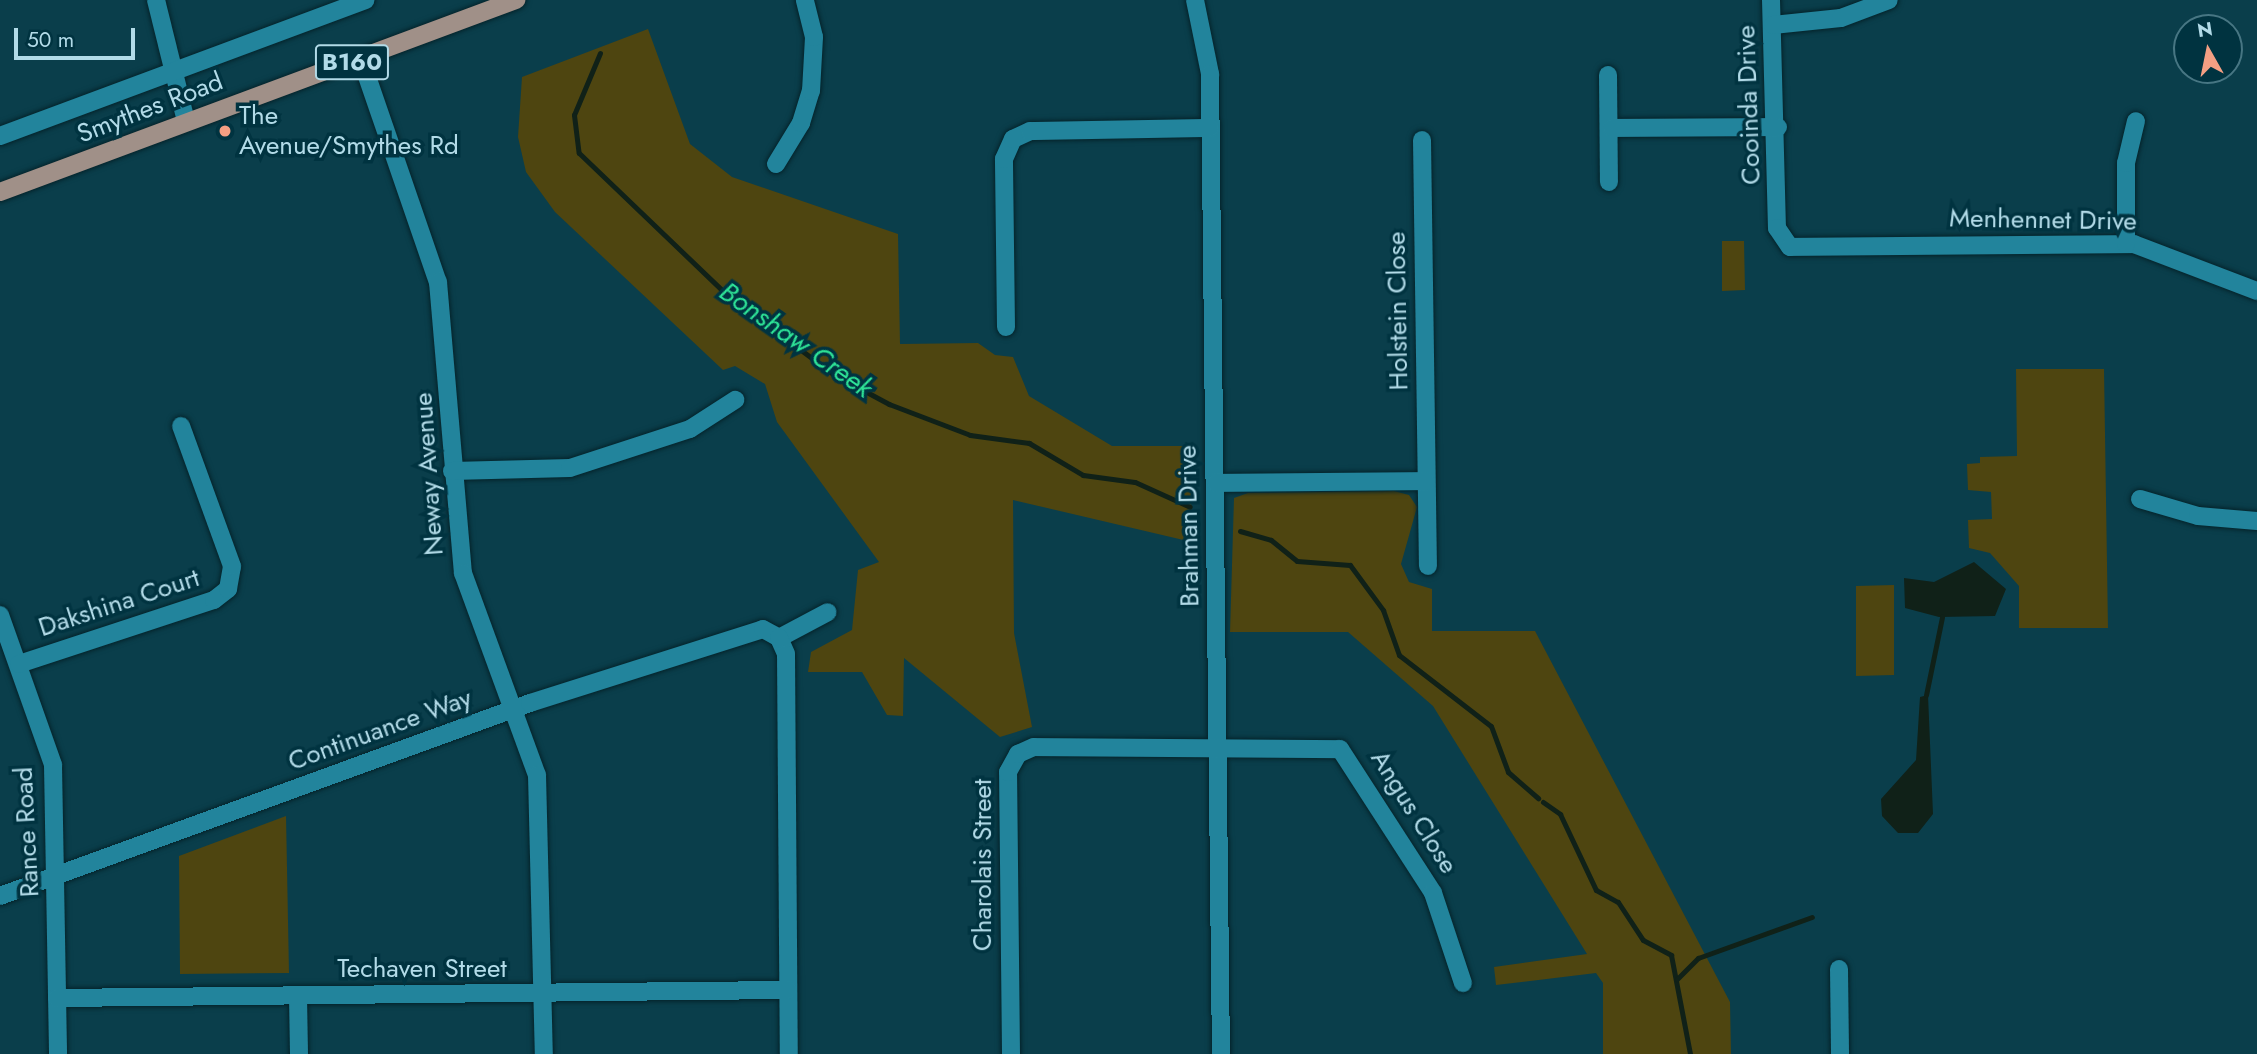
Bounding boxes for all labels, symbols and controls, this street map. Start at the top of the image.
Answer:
scale bar [18,14,138,58]
north arrow [2173,14,2243,84]
text: N [2195,15,2215,44]
text: 50 m [27,25,74,55]
street label: Cooinda Drive [1731,25,1767,185]
road number: B160 [314,42,390,82]
street label: Smythes Road [73,66,227,150]
place label: The Avenue/Smythes Rd [239,100,459,162]
marker: The Avenue/Smythes Rd [217,123,233,139]
street label: Menhennet Drive [1949,203,2137,237]
street label: Holstein Close [1381,231,1415,391]
water label: Bonshaw Creek [713,275,879,405]
street label: Neway Avenue [408,391,450,557]
street label: Brahman Drive [1172,445,1206,607]
street label: Dakshina Court [35,562,203,644]
street label: Continuance Way [284,682,476,778]
street label: Angus Close [1364,745,1464,879]
street label: Rance Road [8,766,46,898]
street label: Charolais Street [967,779,999,951]
street label: Techaven Street [337,953,507,985]

